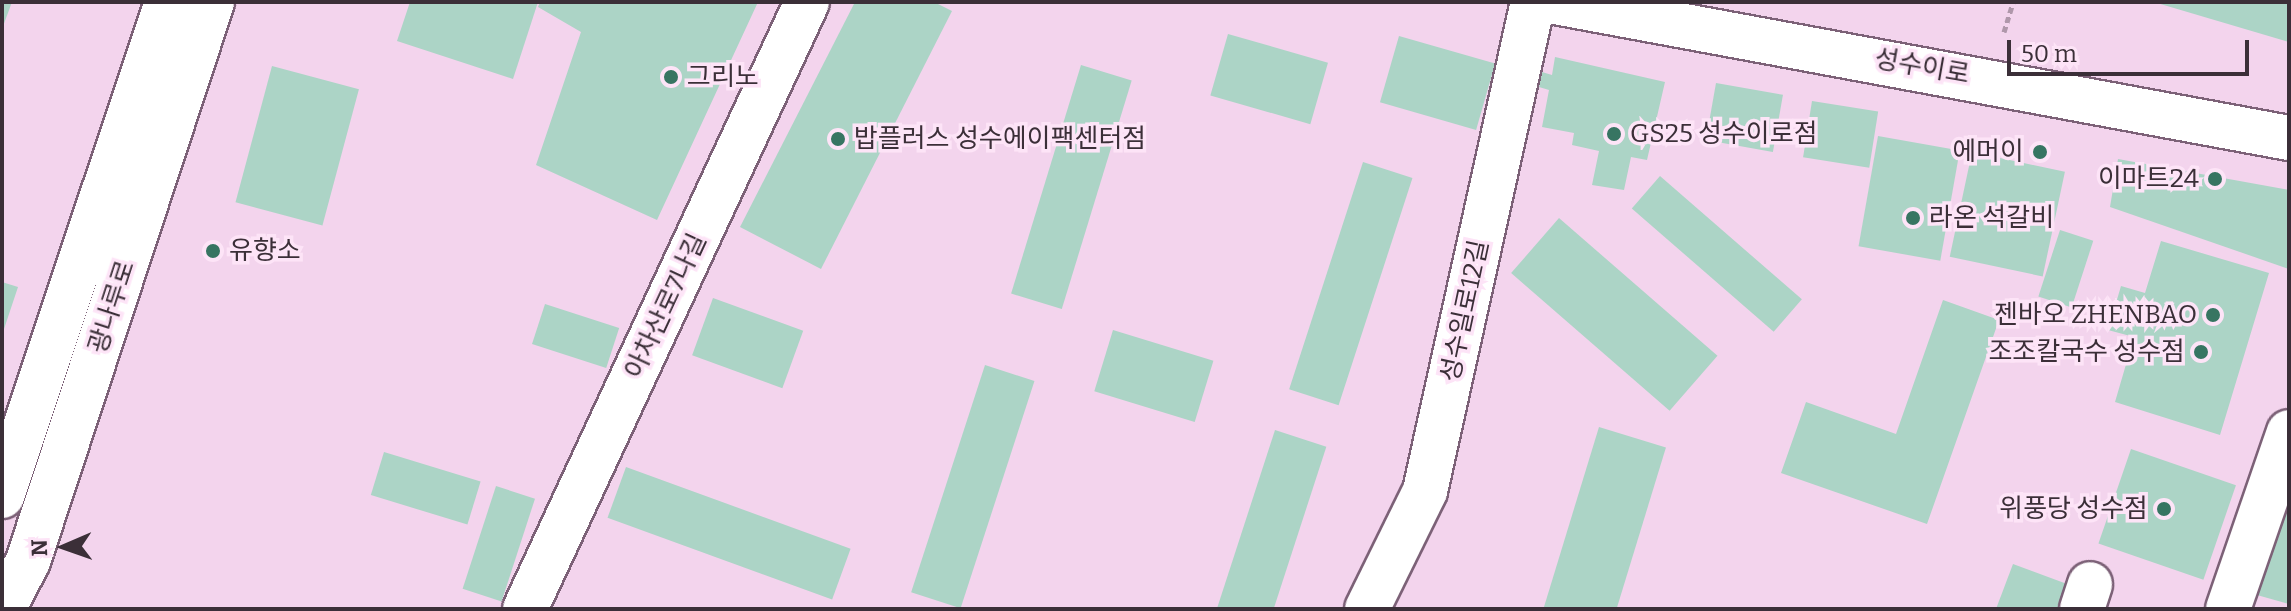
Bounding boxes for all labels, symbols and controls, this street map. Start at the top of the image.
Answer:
scale bar [2011,24,2253,74]
text: 50 m [2021,40,2077,68]
street label: 성수이로 [1872,43,1972,91]
place label: 그리노 [687,61,759,93]
marker: 그리노 [662,68,680,86]
place label: GS25 성수이로점 [1630,118,1818,150]
place label: 밥플러스 성수에이팩센터점 [854,123,1146,155]
marker: GS25 성수이로점 [1605,125,1623,143]
marker: 밥플러스 성수에이팩센터점 [829,130,847,148]
place label: 에머이 [1952,136,2024,168]
marker: 에머이 [2031,143,2049,161]
place label: 이마트24 [2098,163,2199,195]
marker: 이마트24 [2206,170,2224,188]
place label: 라온 석갈비 [1929,202,2054,234]
marker: 라온 석갈비 [1904,209,1922,227]
street label: 아차산로7나길 [619,228,713,384]
place label: 유향소 [229,235,301,267]
street label: 성수일로12길 [1435,237,1495,385]
marker: 유향소 [204,242,222,260]
street label: 광나루로 [82,257,142,357]
place label: 젠바오 ZHENBAO [1994,299,2197,331]
marker: 젠바오 ZHENBAO [2204,306,2222,324]
place label: 조조칼국수 성수점 [1988,336,2185,368]
marker: 조조칼국수 성수점 [2192,343,2210,361]
place label: 위풍당 성수점 [1999,493,2148,525]
marker: 위풍당 성수점 [2155,500,2173,518]
north arrow [24,507,104,587]
text: N [26,539,53,557]

